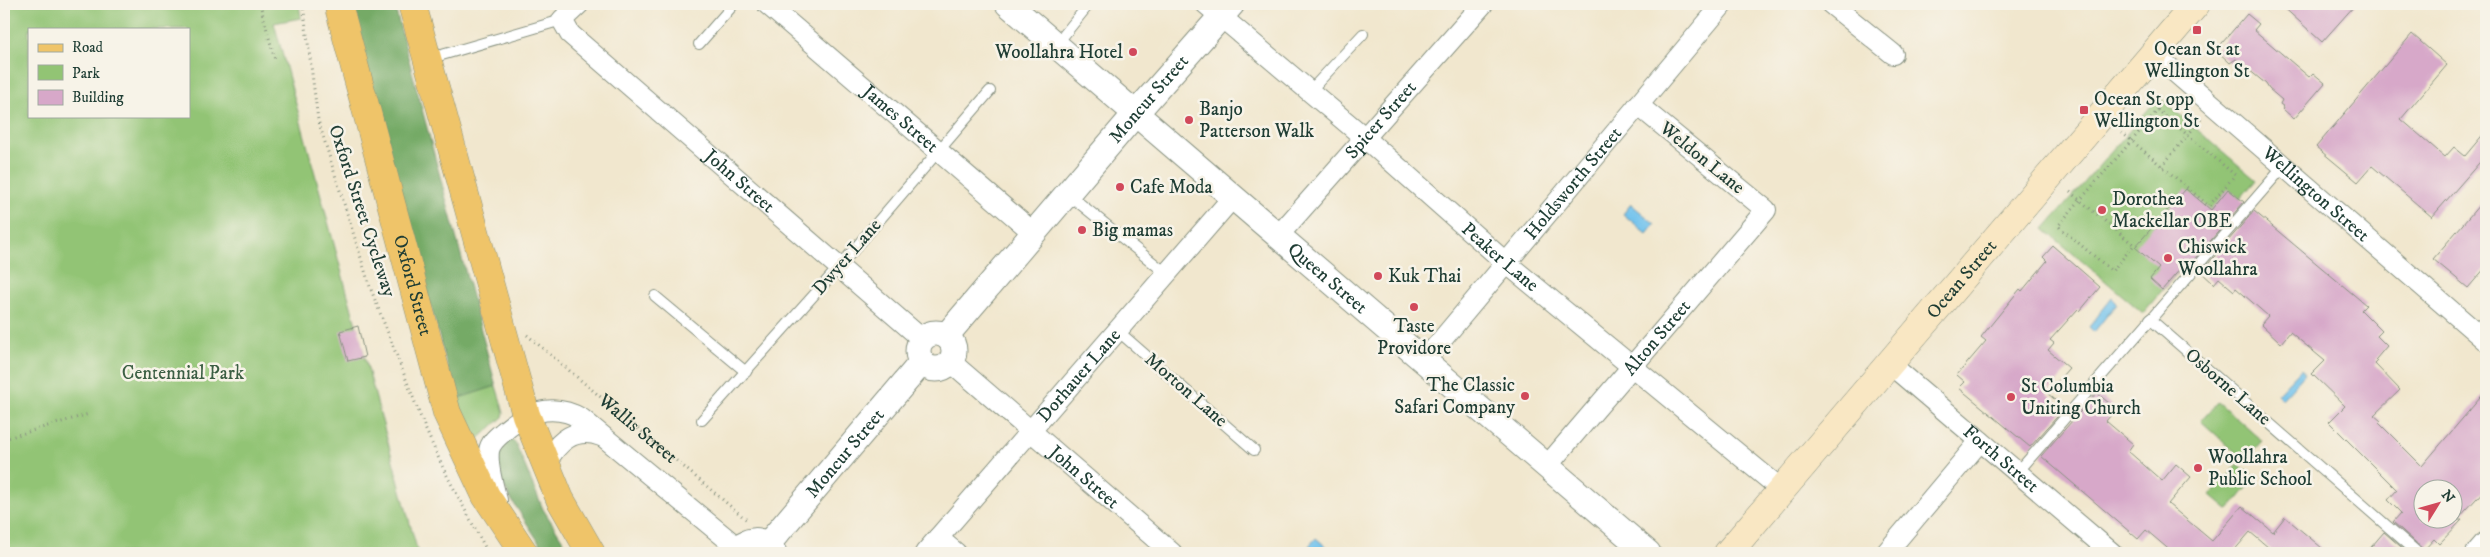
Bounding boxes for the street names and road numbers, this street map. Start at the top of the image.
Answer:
street label: Moncur Street [1104,50,1193,148]
street label: Spicer Street [1340,76,1421,164]
street label: James Street [856,78,943,158]
street label: Weldon Lane [1654,116,1749,199]
street label: Oxford Street Cycleway [323,122,401,301]
street label: Holdsworth Street [1519,122,1627,244]
street label: Wellington Street [2257,141,2374,247]
street label: John Street [698,143,779,218]
street label: Dwyer Lane [808,214,887,300]
street label: Peaker Lane [1457,217,1544,297]
street label: Oxford Street [388,232,437,338]
street label: Ocean Street [1921,235,2002,323]
street label: Queen Street [1283,237,1372,319]
street label: Alton Street [1618,295,1696,380]
street label: Dorhauer Lane [1032,324,1126,427]
street label: Osborne Lane [2180,343,2276,431]
street label: Morton Lane [1140,348,1232,432]
street label: Wallis Street [593,388,682,468]
street label: Moncur Street [801,404,889,502]
street label: Forth Street [1959,420,2044,497]
street label: John Street [1043,439,1124,514]

